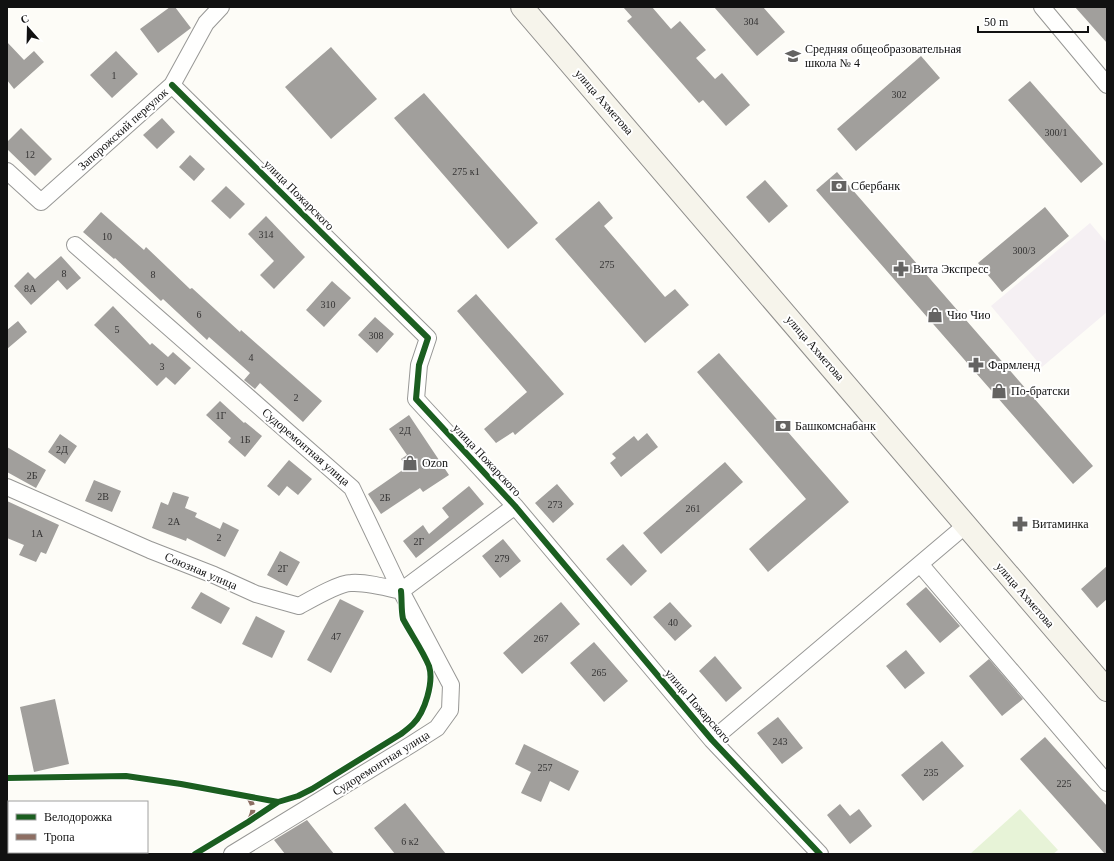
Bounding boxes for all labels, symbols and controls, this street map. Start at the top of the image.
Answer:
north arrow [8,8,48,48]
scale bar [978,8,1088,34]
text: С [19,12,30,26]
text: 50 m [984,15,1009,29]
house number: 304 [744,16,759,27]
place label: Средняя общеобразовательная школа № 4 [805,42,962,70]
school or university icon: Средняя общеобразовательная школа № 4 [784,47,802,65]
street label: улица Ахметова [572,66,637,138]
house number: 1 [112,70,117,81]
street label: Запорожский переулок [75,85,171,173]
house number: 302 [892,89,907,100]
house number: 300/1 [1045,127,1067,138]
house number: 12 [25,149,35,160]
street label: улица Пожарского [261,157,337,233]
house number: 275 к1 [452,166,480,177]
bank icon: Сбербанк [830,177,848,195]
place label: Сбербанк [851,179,900,193]
house number: 314 [259,229,274,240]
house number: 10 [102,231,112,242]
house number: 300/3 [1013,245,1035,256]
house number: 275 [600,259,615,270]
pharmacy icon: Вита Экспресс [892,260,910,278]
place label: Вита Экспресс [913,262,989,276]
house number: 8 [62,268,67,279]
house number: 8 [151,269,156,280]
house number: 8А [24,283,37,294]
house number: 310 [321,299,336,310]
shop icon: Чио Чио [926,306,944,324]
place label: Чио Чио [947,308,990,322]
house number: 6 [197,309,202,320]
street label: улица Ахметова [783,312,848,384]
house number: 5 [115,324,120,335]
house number: 308 [369,330,384,341]
house number: 4 [249,352,254,363]
pharmacy icon: Фармленд [967,356,985,374]
place label: Фармленд [988,358,1040,372]
house number: 3 [160,361,165,372]
shop icon: По-братски [990,382,1008,400]
place label: По-братски [1011,384,1070,398]
house number: 2 [294,392,299,403]
street label: Судоремонтная улица [259,405,353,489]
house number: 1Г [216,410,227,421]
bank icon: Башкомснабанк [774,417,792,435]
place label: Башкомснабанк [795,419,876,433]
street label: улица Пожарского [450,421,524,499]
house number: 2Д [399,425,411,436]
house number: 1Б [240,434,251,445]
house number: 2Д [56,444,68,455]
shop icon: Ozon [401,454,419,472]
place label: Ozon [422,456,448,470]
house number: 2Б [27,470,38,481]
house number: 2В [97,491,109,502]
house number: 2Б [380,492,391,503]
house number: 273 [548,499,563,510]
house number: 261 [686,503,701,514]
pharmacy icon: Витаминка [1011,515,1029,533]
house number: 2А [168,516,181,527]
place label: Витаминка [1032,517,1089,531]
house number: 1А [31,528,44,539]
house number: 2 [217,532,222,543]
house number: 2Г [414,536,425,547]
street label: Союзная улица [163,549,240,593]
house number: 279 [495,553,510,564]
street label: улица Ахметова [993,559,1058,631]
house number: 2Г [278,563,289,574]
house number: 40 [668,617,678,628]
house number: 47 [331,631,341,642]
house number: 267 [534,633,549,644]
street label: улица Пожарского [662,666,734,746]
house number: 265 [592,667,607,678]
street label: Судоремонтная улица [330,727,433,798]
house number: 243 [773,736,788,747]
house number: 257 [538,762,553,773]
house number: 235 [924,767,939,778]
house number: 225 [1057,778,1072,789]
legend [8,801,148,853]
text: Велодорожка [44,810,113,824]
text: Тропа [44,830,75,844]
house number: 6 к2 [401,836,419,847]

